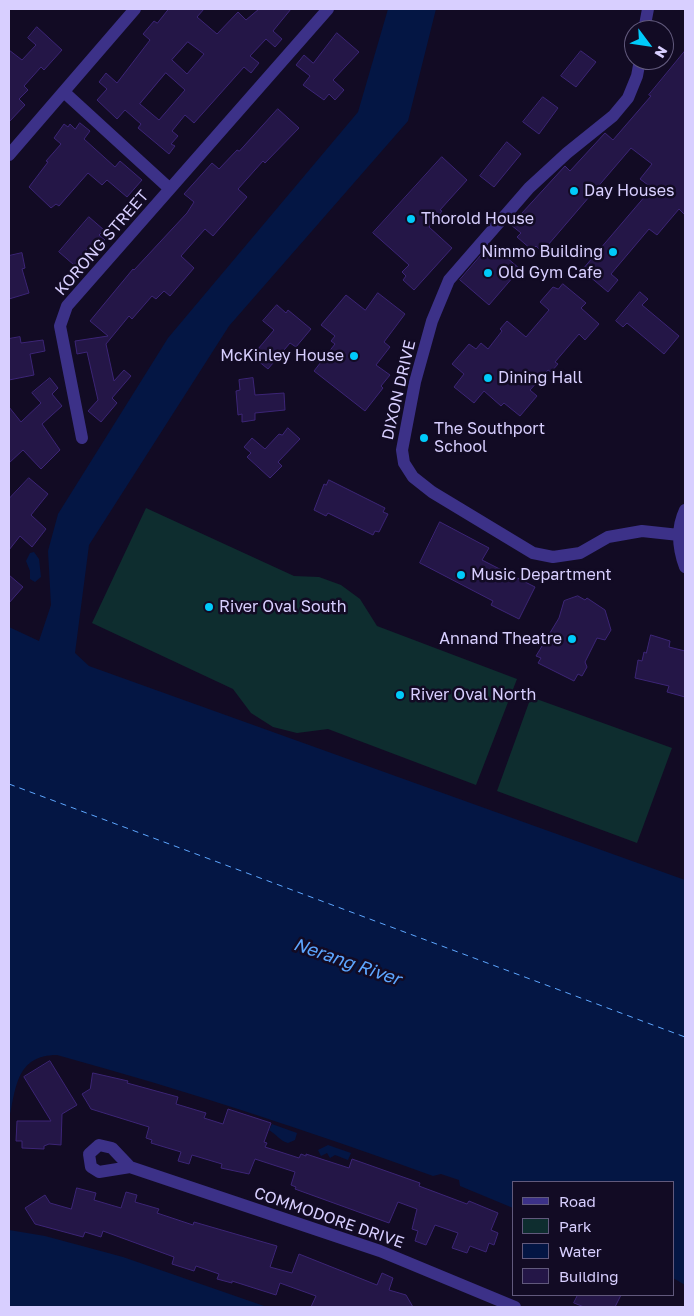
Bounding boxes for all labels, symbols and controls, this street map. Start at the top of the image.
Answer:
north arrow [624,20,674,70]
text: N [651,44,671,61]
place label: Day Houses [584,181,675,201]
marker: Day Houses [568,185,580,197]
street label: KORONG STREET [51,186,153,300]
place label: Thorold House [421,209,534,229]
marker: Thorold House [405,213,417,225]
place label: Nimmo Building [481,242,603,262]
marker: Nimmo Building [607,246,619,258]
place label: Old Gym Cafe [498,263,602,283]
marker: Old Gym Cafe [482,267,494,279]
street label: DIXON DRIVE [378,338,420,442]
place label: McKinley House [220,346,344,366]
marker: McKinley House [348,350,360,362]
place label: Dining Hall [498,368,583,388]
marker: Dining Hall [482,372,494,384]
place label: The Southport School [434,419,545,457]
marker: The Southport School [418,432,430,444]
place label: Music Department [471,565,612,585]
marker: Music Department [455,569,467,581]
place label: River Oval South [219,597,347,617]
marker: River Oval South [203,601,215,613]
place label: Annand Theatre [439,629,562,649]
marker: Annand Theatre [566,633,578,645]
place label: River Oval North [410,685,536,705]
marker: River Oval North [394,689,406,701]
water label: Nerang River [291,934,403,990]
legend [512,1181,674,1296]
street label: COMMODORE DRIVE [251,1183,407,1253]
text: Road [559,1192,596,1210]
text: Park [559,1217,591,1235]
text: Water [559,1242,602,1260]
text: Building [559,1267,619,1285]

